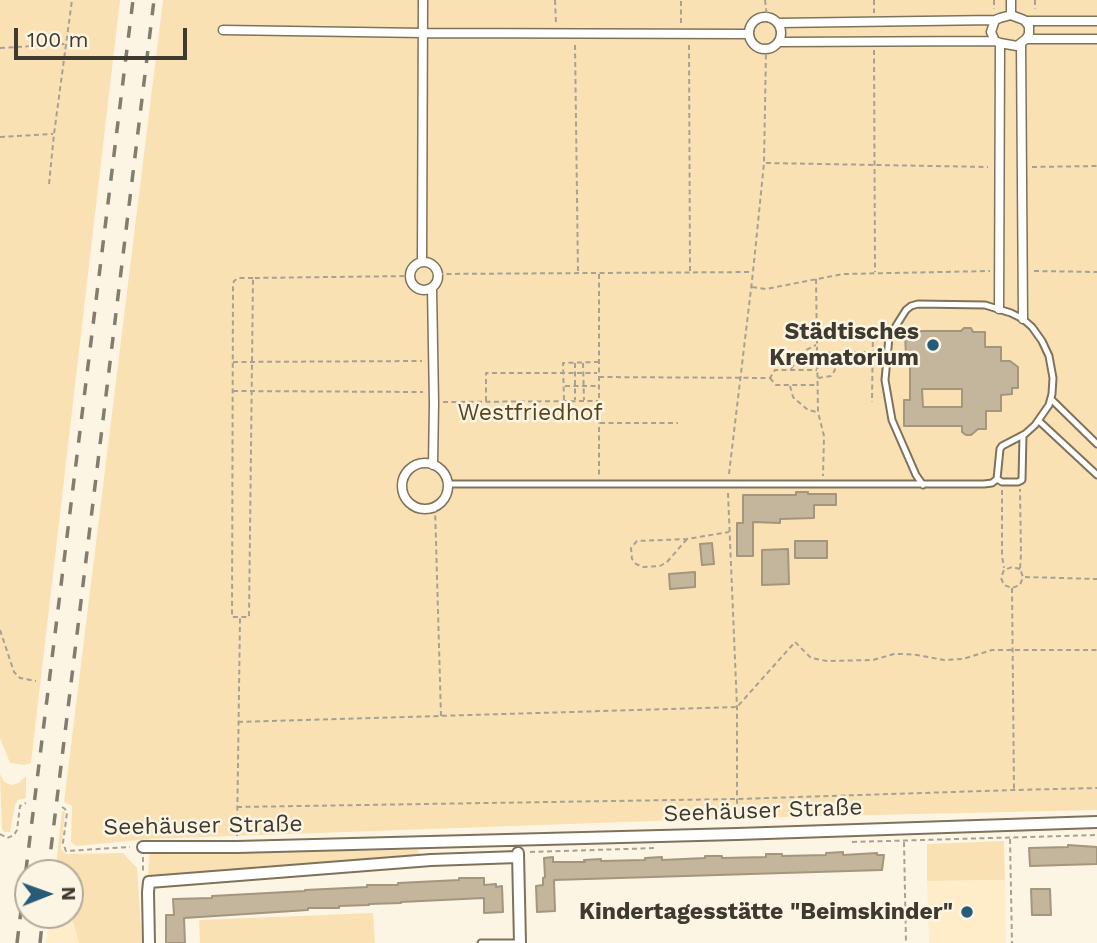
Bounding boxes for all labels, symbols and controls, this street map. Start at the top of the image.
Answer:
scale bar [18,14,191,58]
text: 100 m [27,27,89,52]
place label: Städtisches Krematorium [769,318,919,372]
marker: Städtisches Krematorium [925,337,941,353]
park label: Westfriedhof [458,399,602,427]
street label: Seehäuser Straße [663,794,863,828]
street label: Seehäuser Straße [103,810,303,842]
north arrow [14,859,84,929]
text: N [57,886,80,901]
place label: Kindertagesstätte "Beimskinder" [579,898,953,926]
marker: Kindertagesstätte "Beimskinder" [959,904,975,920]

